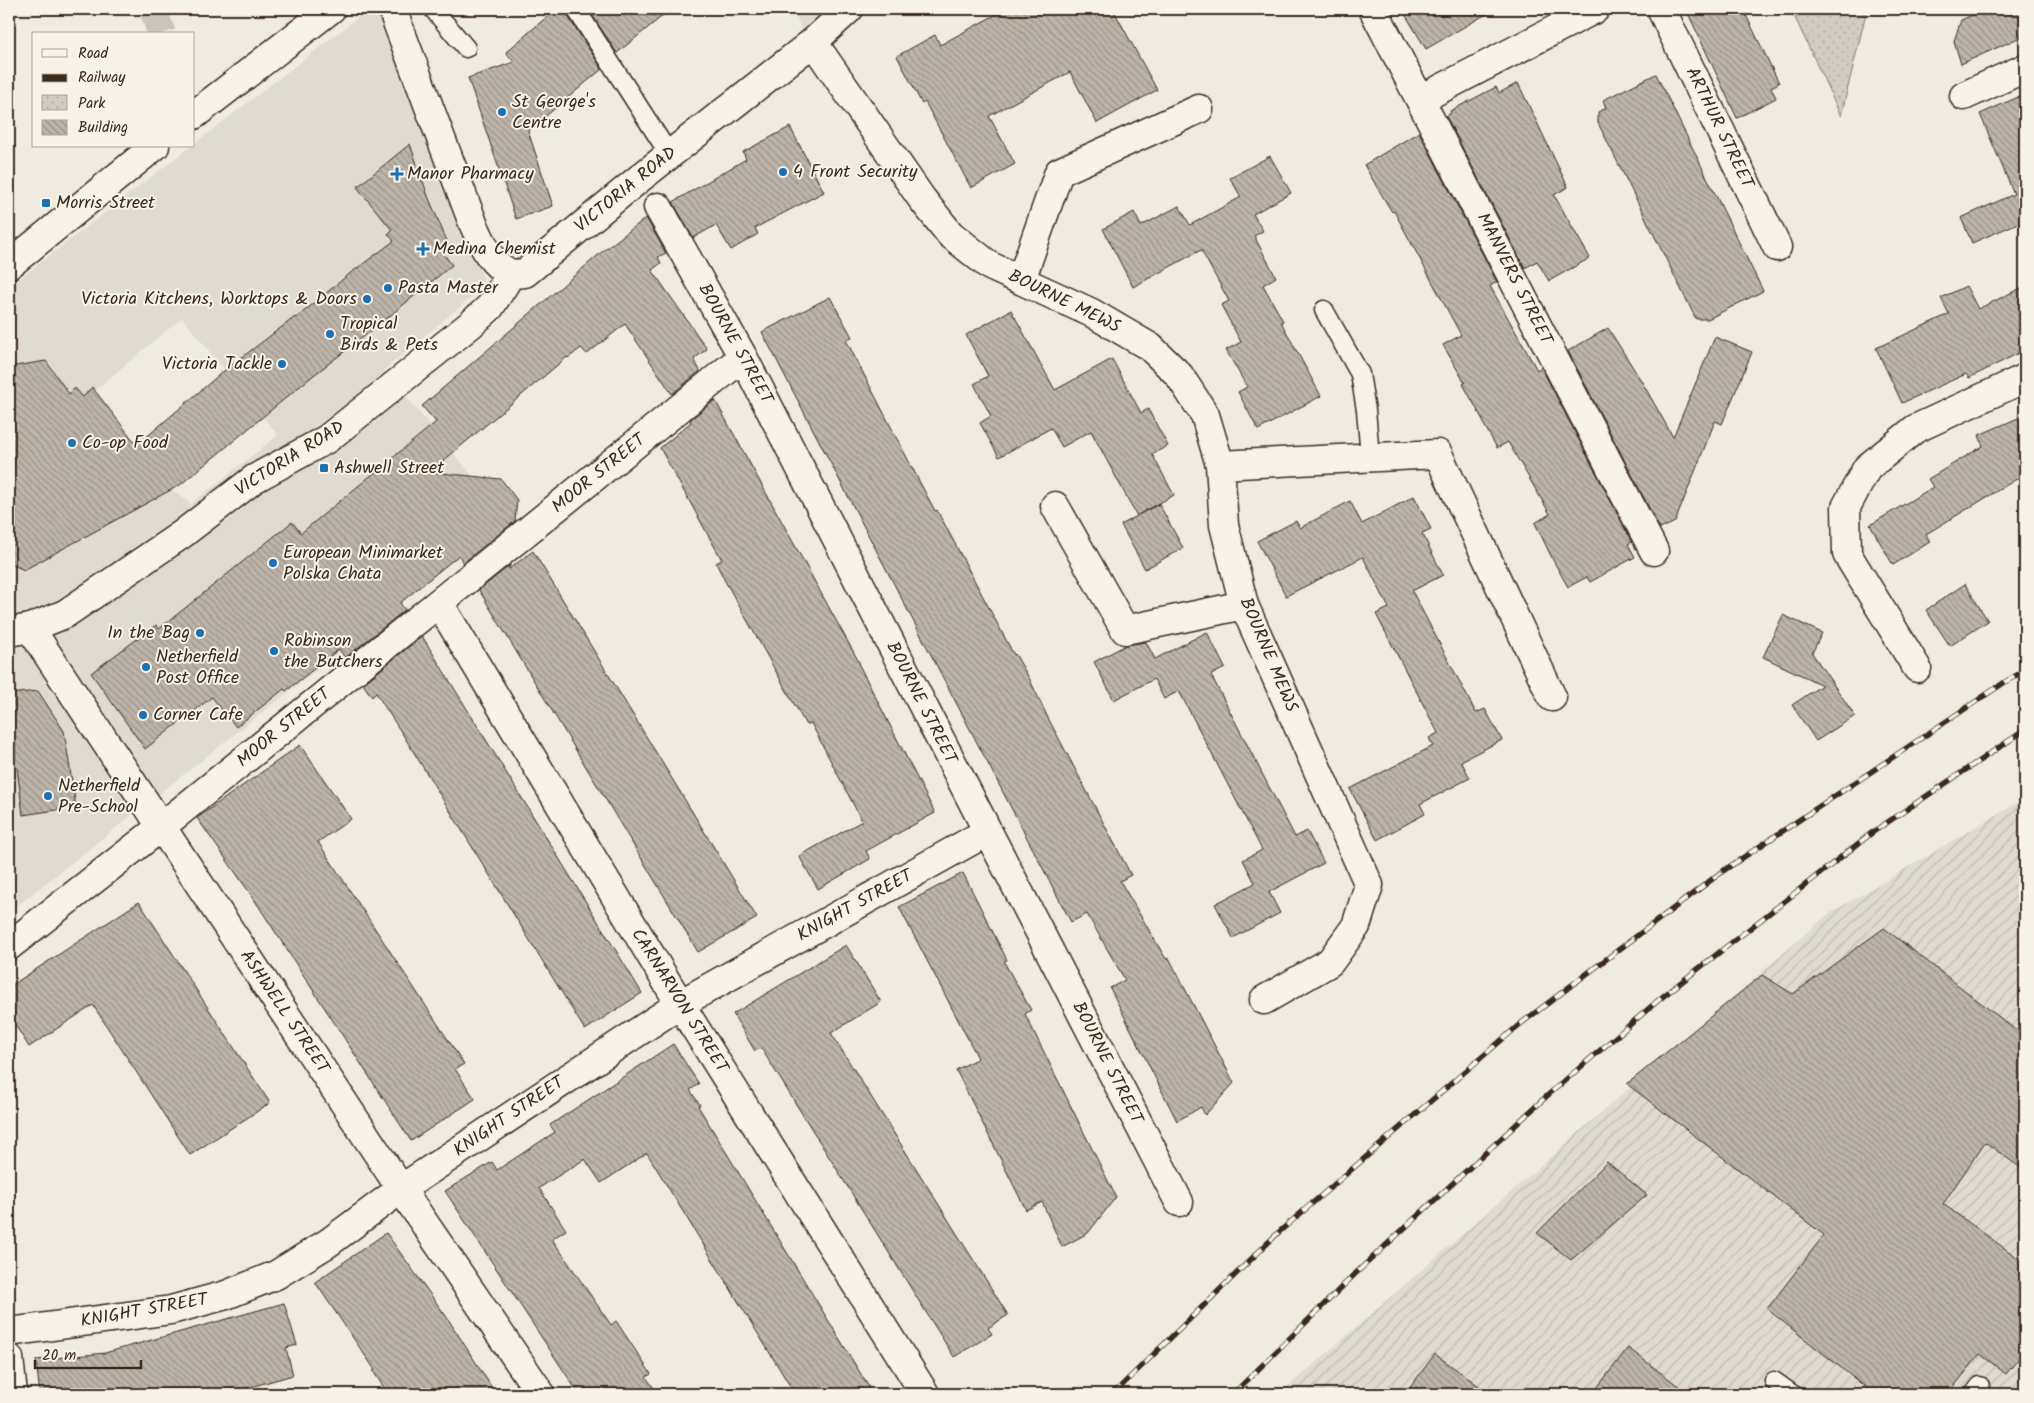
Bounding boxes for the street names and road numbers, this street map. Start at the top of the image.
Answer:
street label: ARTHUR STREET [1677,62,1762,195]
street label: VICTORIA ROAD [568,139,684,241]
street label: MANVERS STREET [1468,208,1560,351]
street label: BOURNE MEWS [1003,262,1126,342]
street label: BOURNE STREET [690,278,781,411]
street label: VICTORIA ROAD [229,413,351,504]
street label: MOOR STREET [545,426,654,521]
street label: BOURNE MEWS [1231,593,1305,717]
street label: BOURNE STREET [878,637,965,771]
street label: MOOR STREET [230,680,339,775]
street label: KNIGHT STREET [792,861,920,950]
street label: CARNARVON STREET [623,923,736,1080]
street label: ASHWELL STREET [232,944,337,1081]
street label: BOURNE STREET [1064,997,1151,1131]
street label: KNIGHT STREET [448,1068,572,1165]
street label: KNIGHT STREET [78,1285,211,1336]

